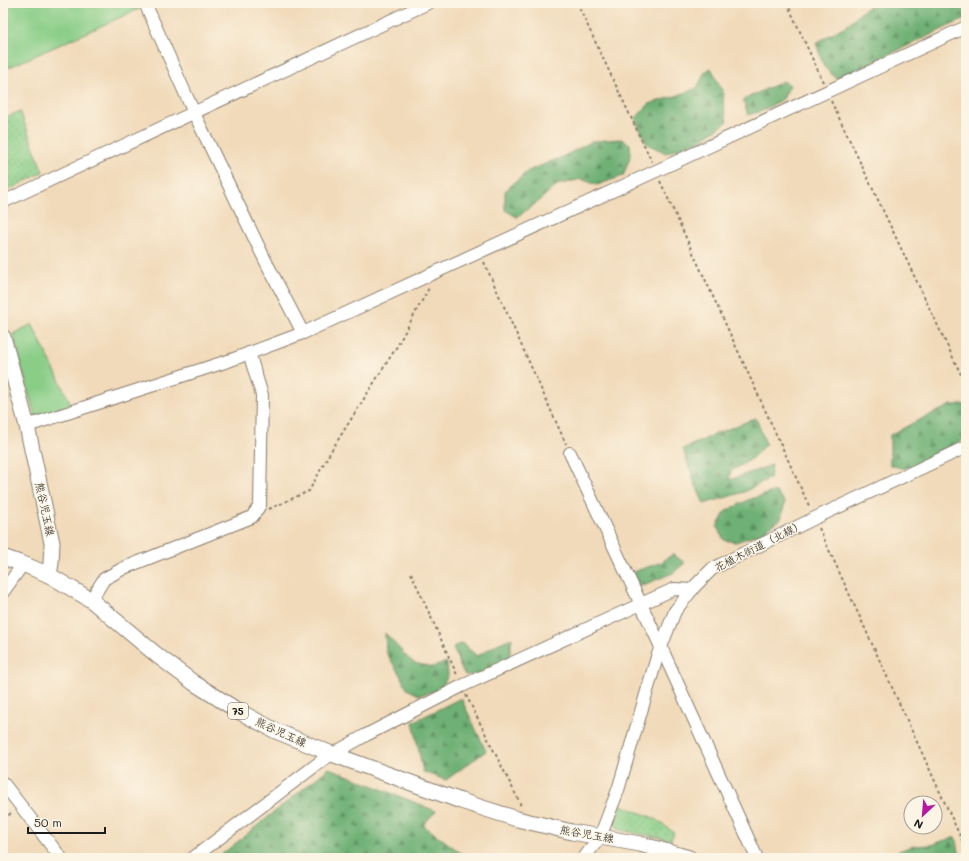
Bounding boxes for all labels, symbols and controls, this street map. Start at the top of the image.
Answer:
street label: 熊谷児玉線 [32,480,59,537]
street label: 花植木街道（北線） [711,516,806,575]
road number: 75 [228,703,248,719]
street label: 熊谷児玉線 [253,713,309,750]
north arrow [903,795,943,835]
scale bar [28,809,105,835]
text: 50 m [34,814,62,830]
text: N [911,816,925,833]
street label: 熊谷児玉線 [559,821,615,846]

